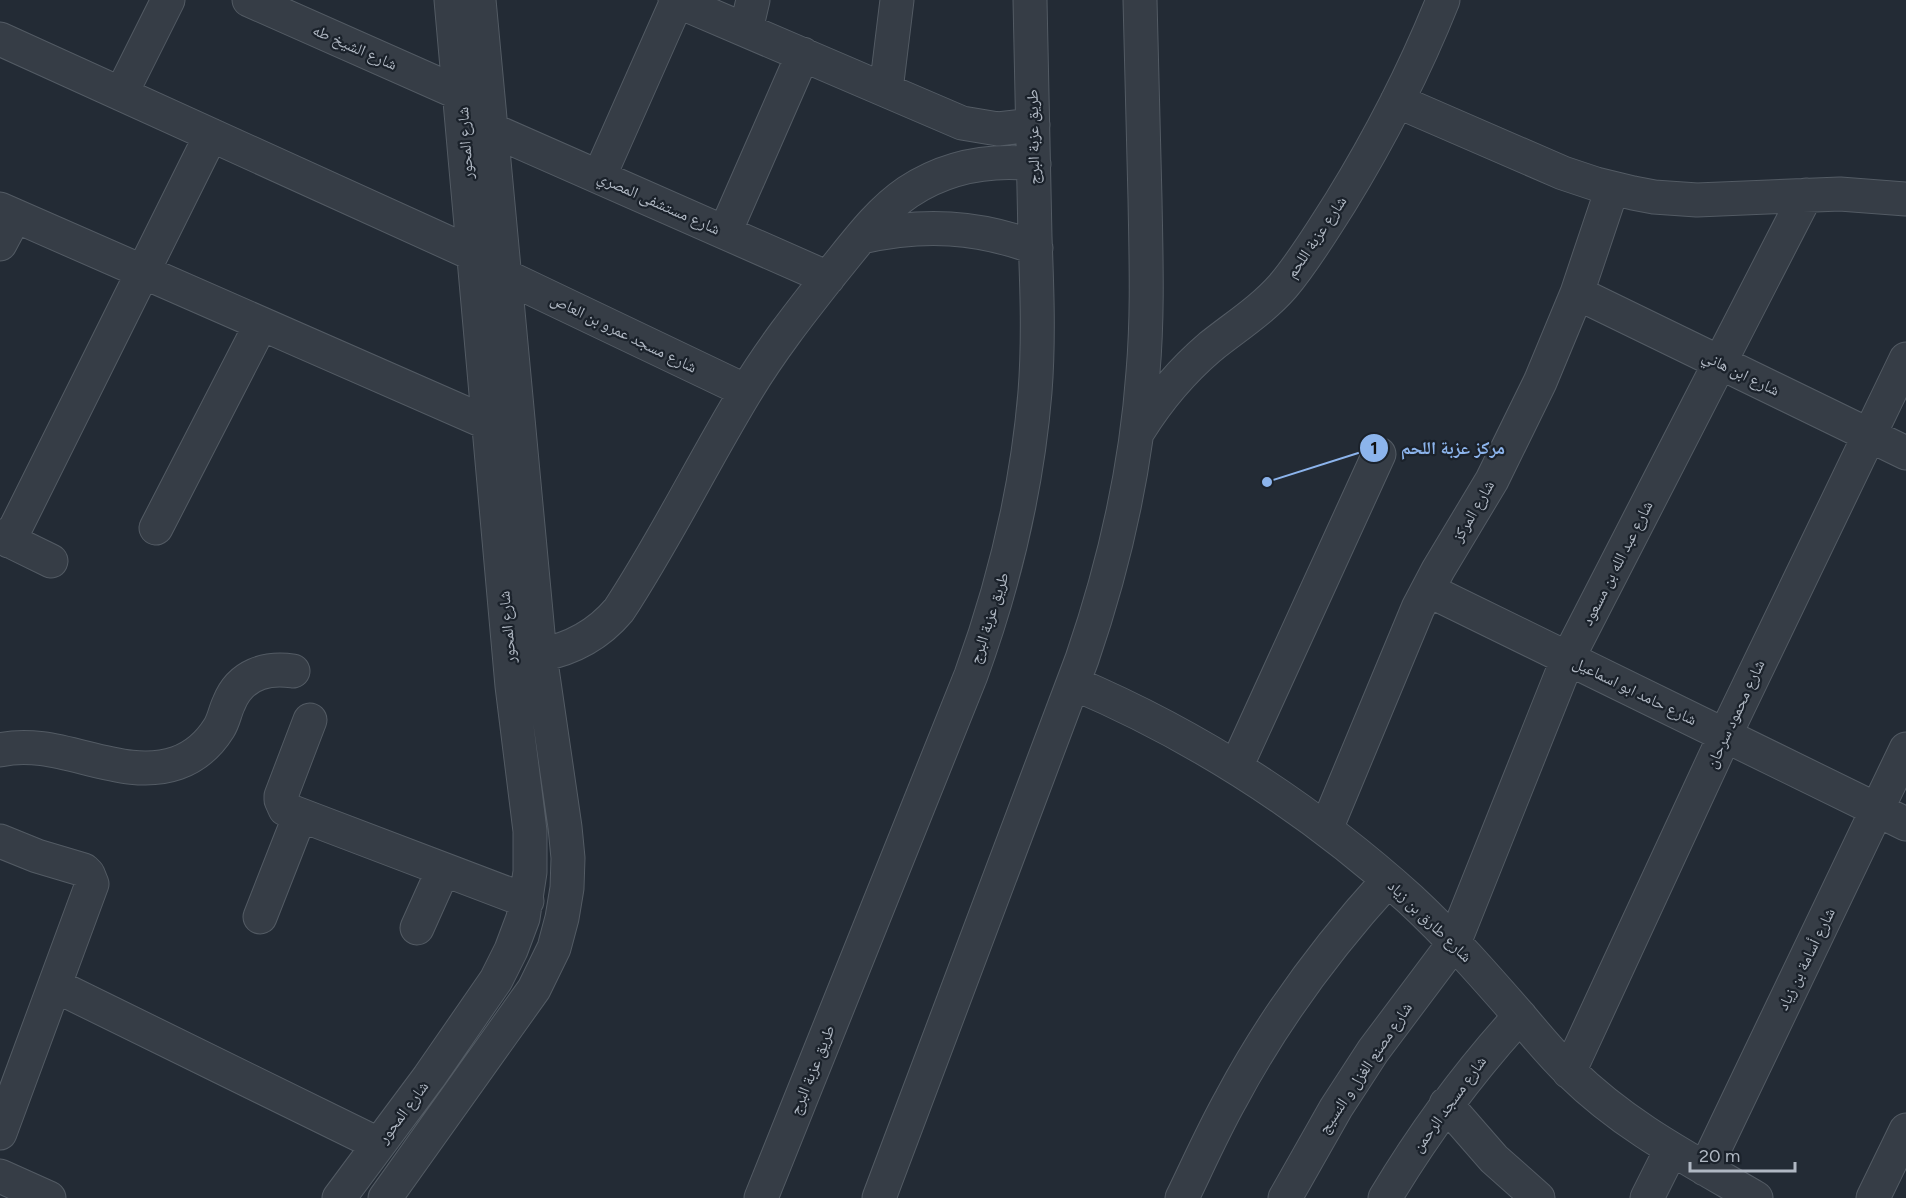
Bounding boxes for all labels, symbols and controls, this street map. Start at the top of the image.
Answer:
street label: شارع الشيخ طه [309,20,400,75]
street label: طريق عزبة البرج [1023,89,1044,185]
street label: شارع المحور [453,106,478,181]
street label: شارع مستشفى المصري [593,167,723,241]
street label: شارع عزبة اللحم [1282,192,1351,282]
street label: شارع مسجد عمرو بن العاص [547,289,700,378]
street label: شارع ابن هاني [1698,346,1783,403]
callout: مركز عزبة اللحم [1359,430,1517,466]
text: 1 [1370,437,1378,459]
text: مركز عزبة اللحم [1401,437,1505,460]
street label: شارع المركز [1447,477,1499,546]
street label: شارع عبد الله بن مسعود [1577,498,1658,629]
street label: طريق عزبة البرج [965,570,1014,667]
street label: شارع المحور [494,590,521,665]
street label: شارع حامد ابو اسماعيل [1570,653,1700,730]
street label: شارع محمود سرحان [1702,657,1769,772]
street label: شارع طارق بن زياد [1383,876,1476,967]
street label: شارع أسامة بن زياد [1773,905,1840,1014]
street label: شارع مصنع الغزل و النسيج [1314,999,1417,1138]
street label: طريق عزبة البرج [785,1022,840,1118]
street label: شارع مسجد الرحمن [1408,1052,1491,1156]
street label: شارع المحور [373,1077,433,1148]
scale bar [1690,1135,1795,1173]
text: 20 m [1699,1145,1740,1167]

